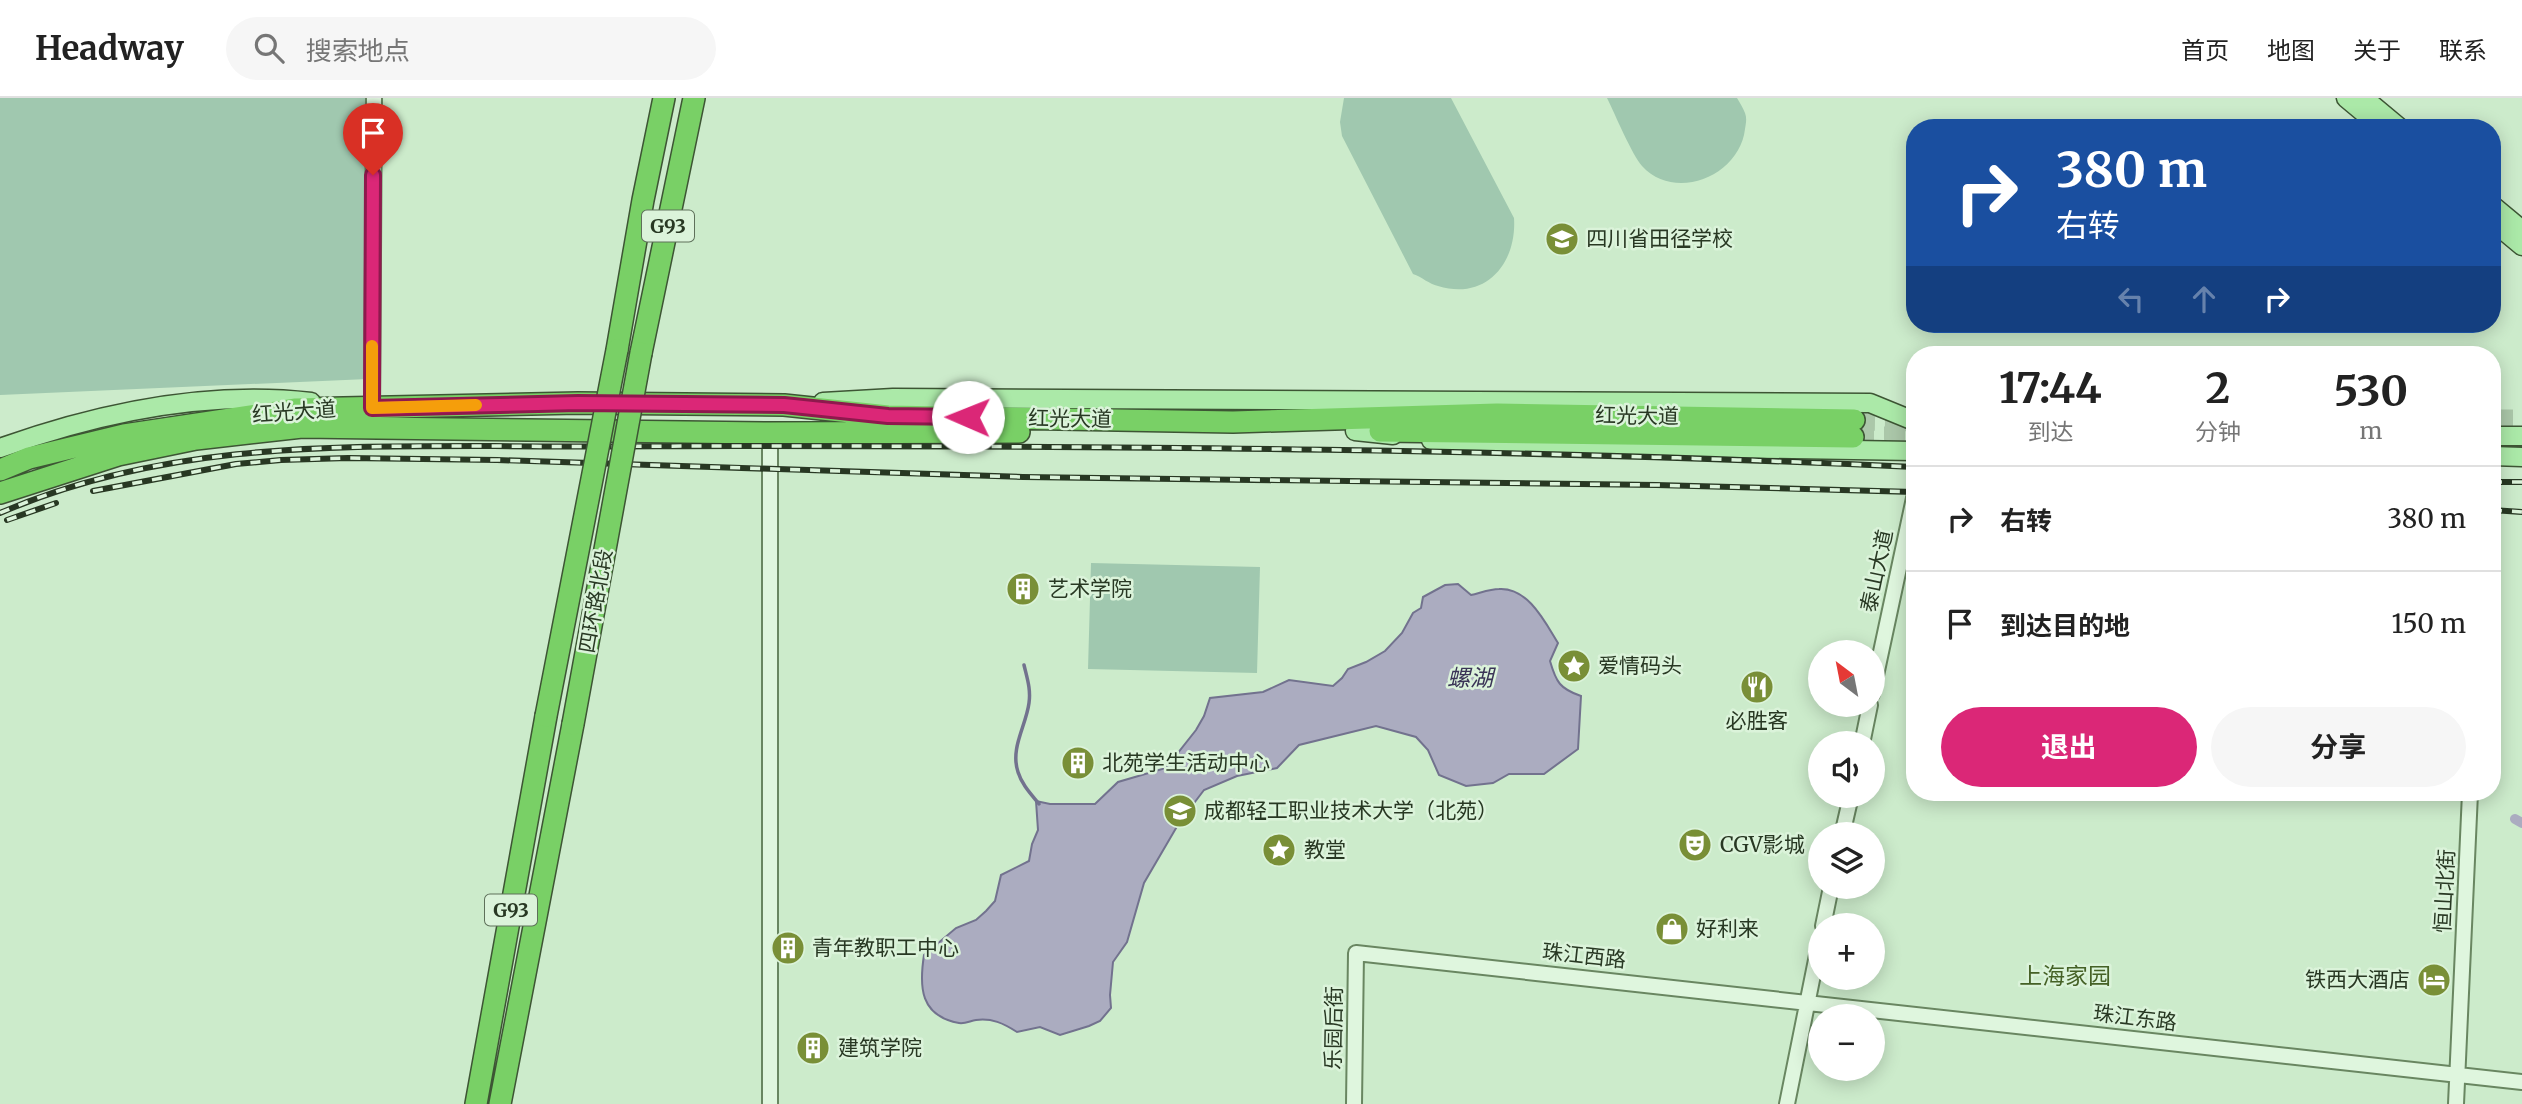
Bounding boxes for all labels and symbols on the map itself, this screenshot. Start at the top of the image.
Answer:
pin [343,103,403,175]
road number: G93 [642,210,694,242]
school or university icon: 四川省田径学校 [1543,220,1581,258]
place label: 四川省田径学校 [1586,225,1733,252]
position arrow [931,380,1005,454]
street label: 红光大道 [251,395,337,428]
street label: 红光大道 [1595,401,1679,430]
street label: 红光大道 [1028,404,1112,433]
street label: 泰山大道 [1855,527,1898,615]
street label: 四环路北段 [573,547,618,655]
building icon: 艺术学院 [1004,570,1042,608]
place label: 艺术学院 [1048,575,1132,602]
north arrow [1808,640,1885,718]
place icon: 爱情码头 [1555,647,1593,685]
place label: 爱情码头 [1598,652,1682,679]
water label: 螺湖 [1447,663,1496,692]
restaurant icon: 必胜客 [1738,668,1776,706]
place label: 必胜客 [1726,707,1789,734]
building icon: 北苑学生活动中心 [1059,744,1097,782]
place label: 北苑学生活动中心 [1102,749,1270,776]
school or university icon: 成都轻工职业技术大学（北苑） [1161,792,1199,830]
place label: 成都轻工职业技术大学（北苑） [1204,797,1498,824]
theatre icon: CGV影城 [1676,826,1714,864]
place icon: 教堂 [1260,831,1298,869]
place label: CGV影城 [1720,831,1805,858]
place label: 教堂 [1304,836,1346,863]
street label: 恒山北街 [2429,848,2460,934]
road number: G93 [485,894,537,926]
shop icon: 好利来 [1653,910,1691,948]
place label: 好利来 [1696,915,1759,942]
building icon: 青年教职工中心 [769,929,807,967]
place label: 青年教职工中心 [812,934,959,961]
street label: 珠江西路 [1541,938,1627,973]
district label: 上海家园 [2019,961,2111,990]
hotel icon: 铁西大酒店 [2415,961,2453,999]
place label: 铁西大酒店 [2305,966,2410,993]
street label: 乐园后街 [1319,986,1348,1070]
street label: 珠江东路 [2092,999,2178,1036]
building icon: 建筑学院 [794,1029,832,1067]
place label: 建筑学院 [838,1034,922,1061]

